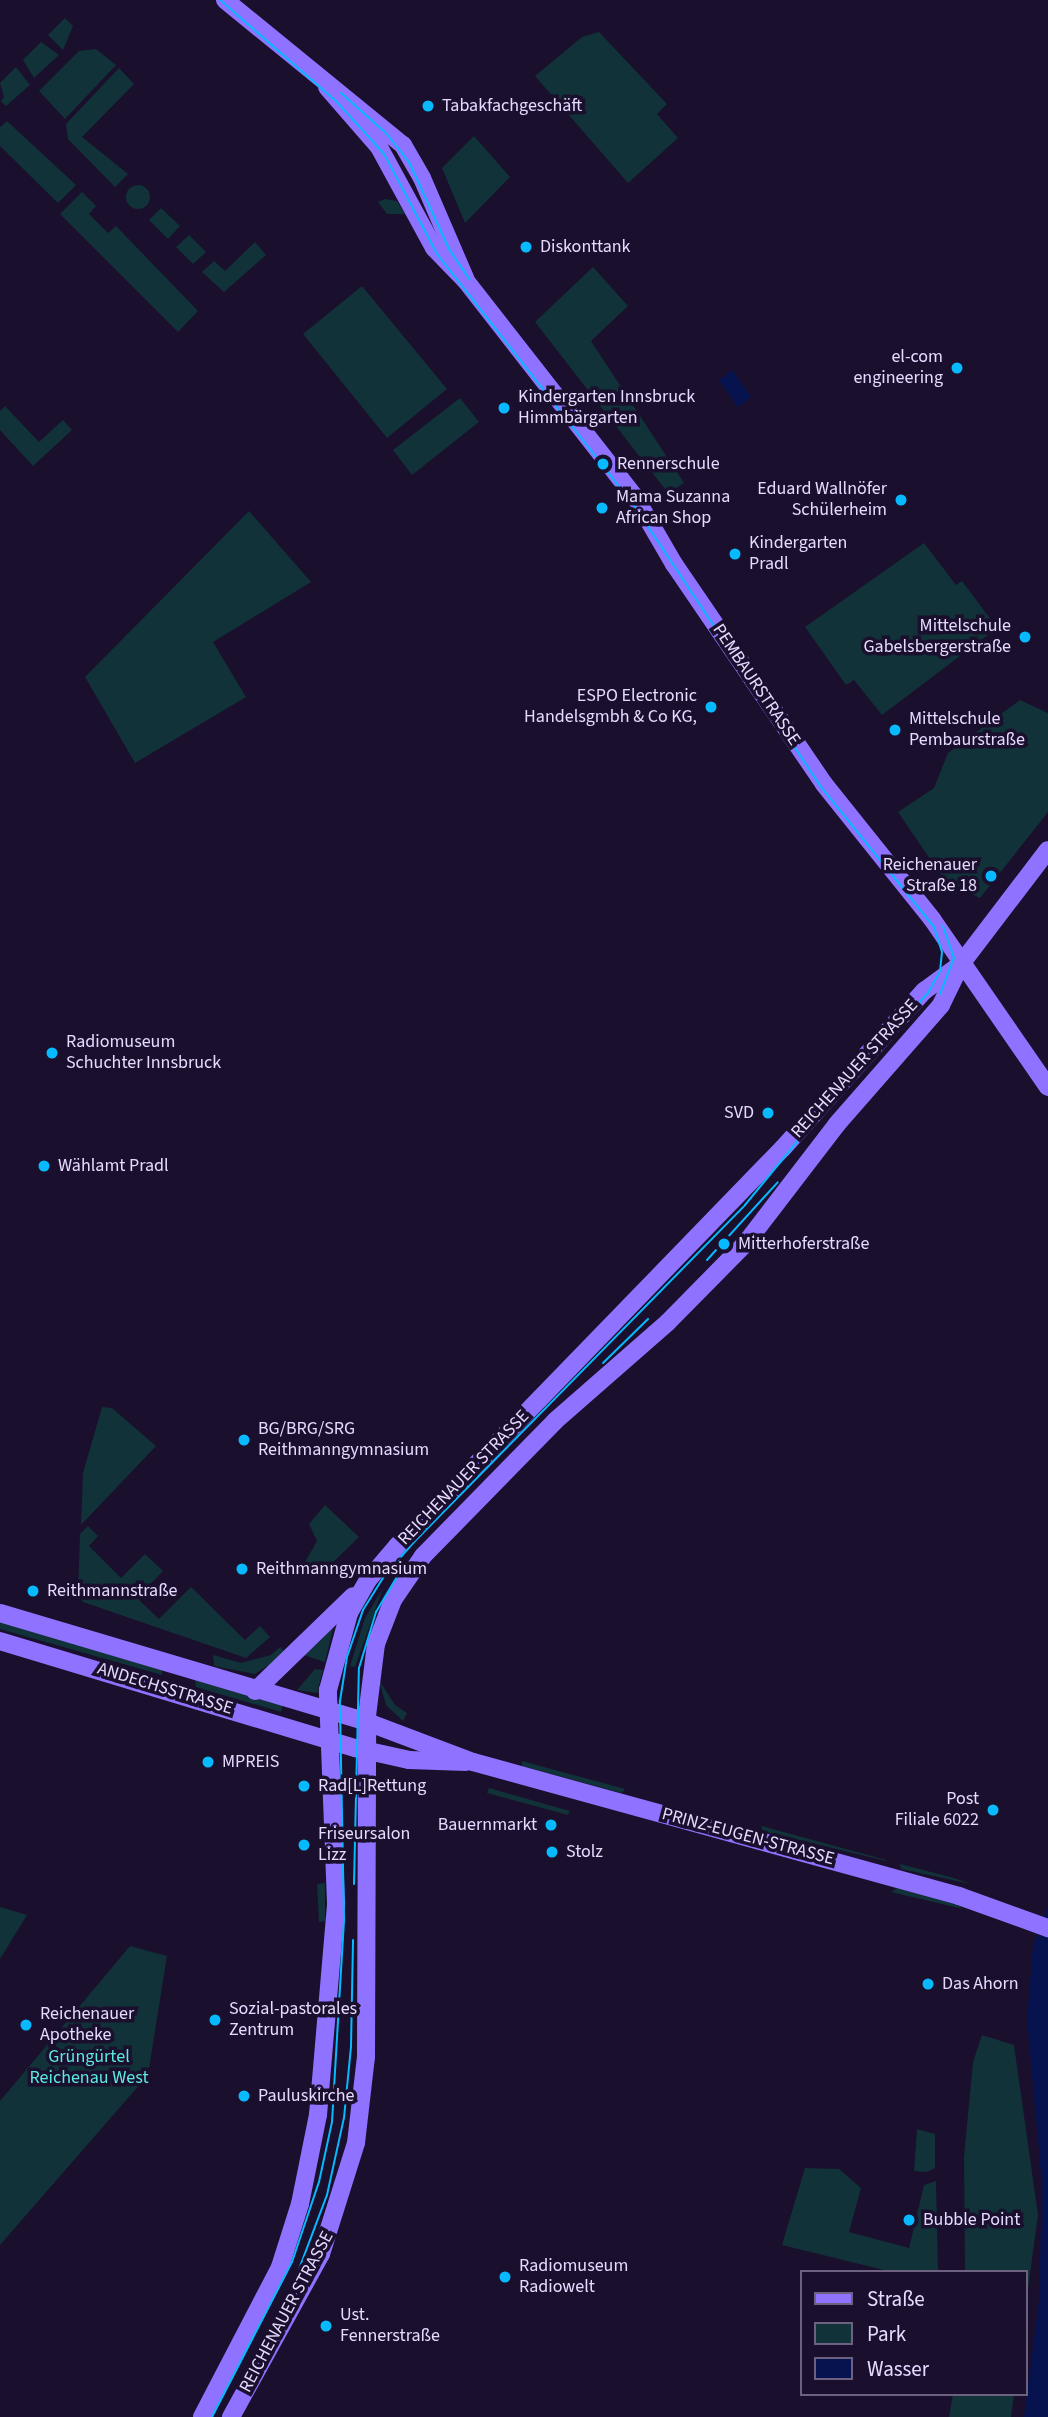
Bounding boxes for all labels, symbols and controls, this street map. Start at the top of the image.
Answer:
place label: Tabakfachgeschäft [442,95,582,117]
marker: Tabakfachgeschäft [420,98,436,114]
place label: Diskonttank [540,236,630,258]
marker: Diskonttank [518,239,534,255]
place label: el-com engineering [853,347,943,390]
marker: el-com engineering [949,360,965,376]
place label: Kindergarten Innsbruck Himmbärgarten [518,387,695,430]
marker: Kindergarten Innsbruck Himmbärgarten [496,400,512,416]
place label: Rennerschule [617,453,720,475]
marker: Rennerschule [595,456,611,472]
place label: Eduard Wallnöfer Schülerheim [757,479,887,522]
place label: Mama Suzanna African Shop [616,487,730,530]
marker: Eduard Wallnöfer Schülerheim [893,492,909,508]
marker: Mama Suzanna African Shop [594,500,610,516]
place label: Kindergarten Pradl [749,533,847,576]
marker: Kindergarten Pradl [727,546,743,562]
place label: Mittelschule Gabelsbergerstraße [863,616,1011,658]
street label: PEMBAURSTRASSE [707,620,805,750]
marker: Mittelschule Gabelsbergerstraße [1017,629,1033,645]
place label: ESPO Electronic Handelsgmbh & Co KG, [524,686,697,728]
marker: ESPO Electronic Handelsgmbh & Co KG, [703,699,719,715]
place label: Mittelschule Pembaurstraße [909,709,1025,752]
marker: Mittelschule Pembaurstraße [887,722,903,738]
place label: Reichenauer Straße 18 [883,855,977,898]
marker: Reichenauer Straße 18 [983,868,999,884]
street label: REICHENAUER STRASSE [787,995,923,1143]
place label: Radiomuseum Schuchter Innsbruck [66,1032,221,1074]
marker: Radiomuseum Schuchter Innsbruck [44,1045,60,1061]
place label: SVD [724,1102,754,1124]
marker: SVD [760,1105,776,1121]
place label: Wählamt Pradl [58,1155,169,1177]
marker: Wählamt Pradl [36,1158,52,1174]
place label: Mitterhoferstraße [738,1233,869,1255]
marker: Mitterhoferstraße [716,1236,732,1252]
street label: REICHENAUER STRASSE [394,1406,534,1550]
place label: BG/BRG/SRG Reithmanngymnasium [258,1419,429,1462]
marker: BG/BRG/SRG Reithmanngymnasium [236,1432,252,1448]
place label: Reithmanngymnasium [256,1558,427,1580]
marker: Reithmanngymnasium [234,1561,250,1577]
place label: Reithmannstraße [47,1580,177,1602]
marker: Reithmannstraße [25,1583,41,1599]
street label: ANDECHSSTRASSE [95,1658,235,1720]
place label: MPREIS [222,1751,279,1773]
marker: MPREIS [200,1754,216,1770]
place label: Rad[L]Rettung [318,1775,426,1797]
marker: Rad[L]Rettung [296,1778,312,1794]
place label: Post Filiale 6022 [895,1789,979,1832]
marker: Post Filiale 6022 [985,1802,1001,1818]
street label: PRINZ-EUGEN-STRASSE [660,1804,836,1870]
place label: Bauernmarkt [438,1814,537,1836]
marker: Bauernmarkt [543,1817,559,1833]
place label: Friseursalon Lizz [318,1824,410,1867]
marker: Friseursalon Lizz [296,1837,312,1853]
place label: Stolz [566,1841,603,1863]
marker: Stolz [544,1844,560,1860]
place label: Das Ahorn [942,1973,1019,1995]
marker: Das Ahorn [920,1976,936,1992]
place label: Sozial-pastorales Zentrum [229,1999,357,2042]
place label: Reichenauer Apotheke [40,2004,134,2046]
marker: Sozial-pastorales Zentrum [207,2012,223,2028]
marker: Reichenauer Apotheke [18,2017,34,2033]
park label: Grüngürtel Reichenau West [30,2047,148,2090]
place label: Pauluskirche [258,2085,355,2107]
marker: Pauluskirche [236,2088,252,2104]
place label: Bubble Point [923,2209,1020,2231]
marker: Bubble Point [901,2212,917,2228]
street label: REICHENAUER STRASSE [235,2228,339,2396]
place label: Radiomuseum Radiowelt [519,2256,628,2298]
marker: Radiomuseum Radiowelt [497,2269,513,2285]
legend [800,2270,1027,2396]
text: Straße [867,2284,925,2314]
place label: Ust. Fennerstraße [340,2305,440,2348]
marker: Ust. Fennerstraße [318,2318,334,2334]
text: Park [867,2319,906,2349]
text: Wasser [867,2354,929,2384]

